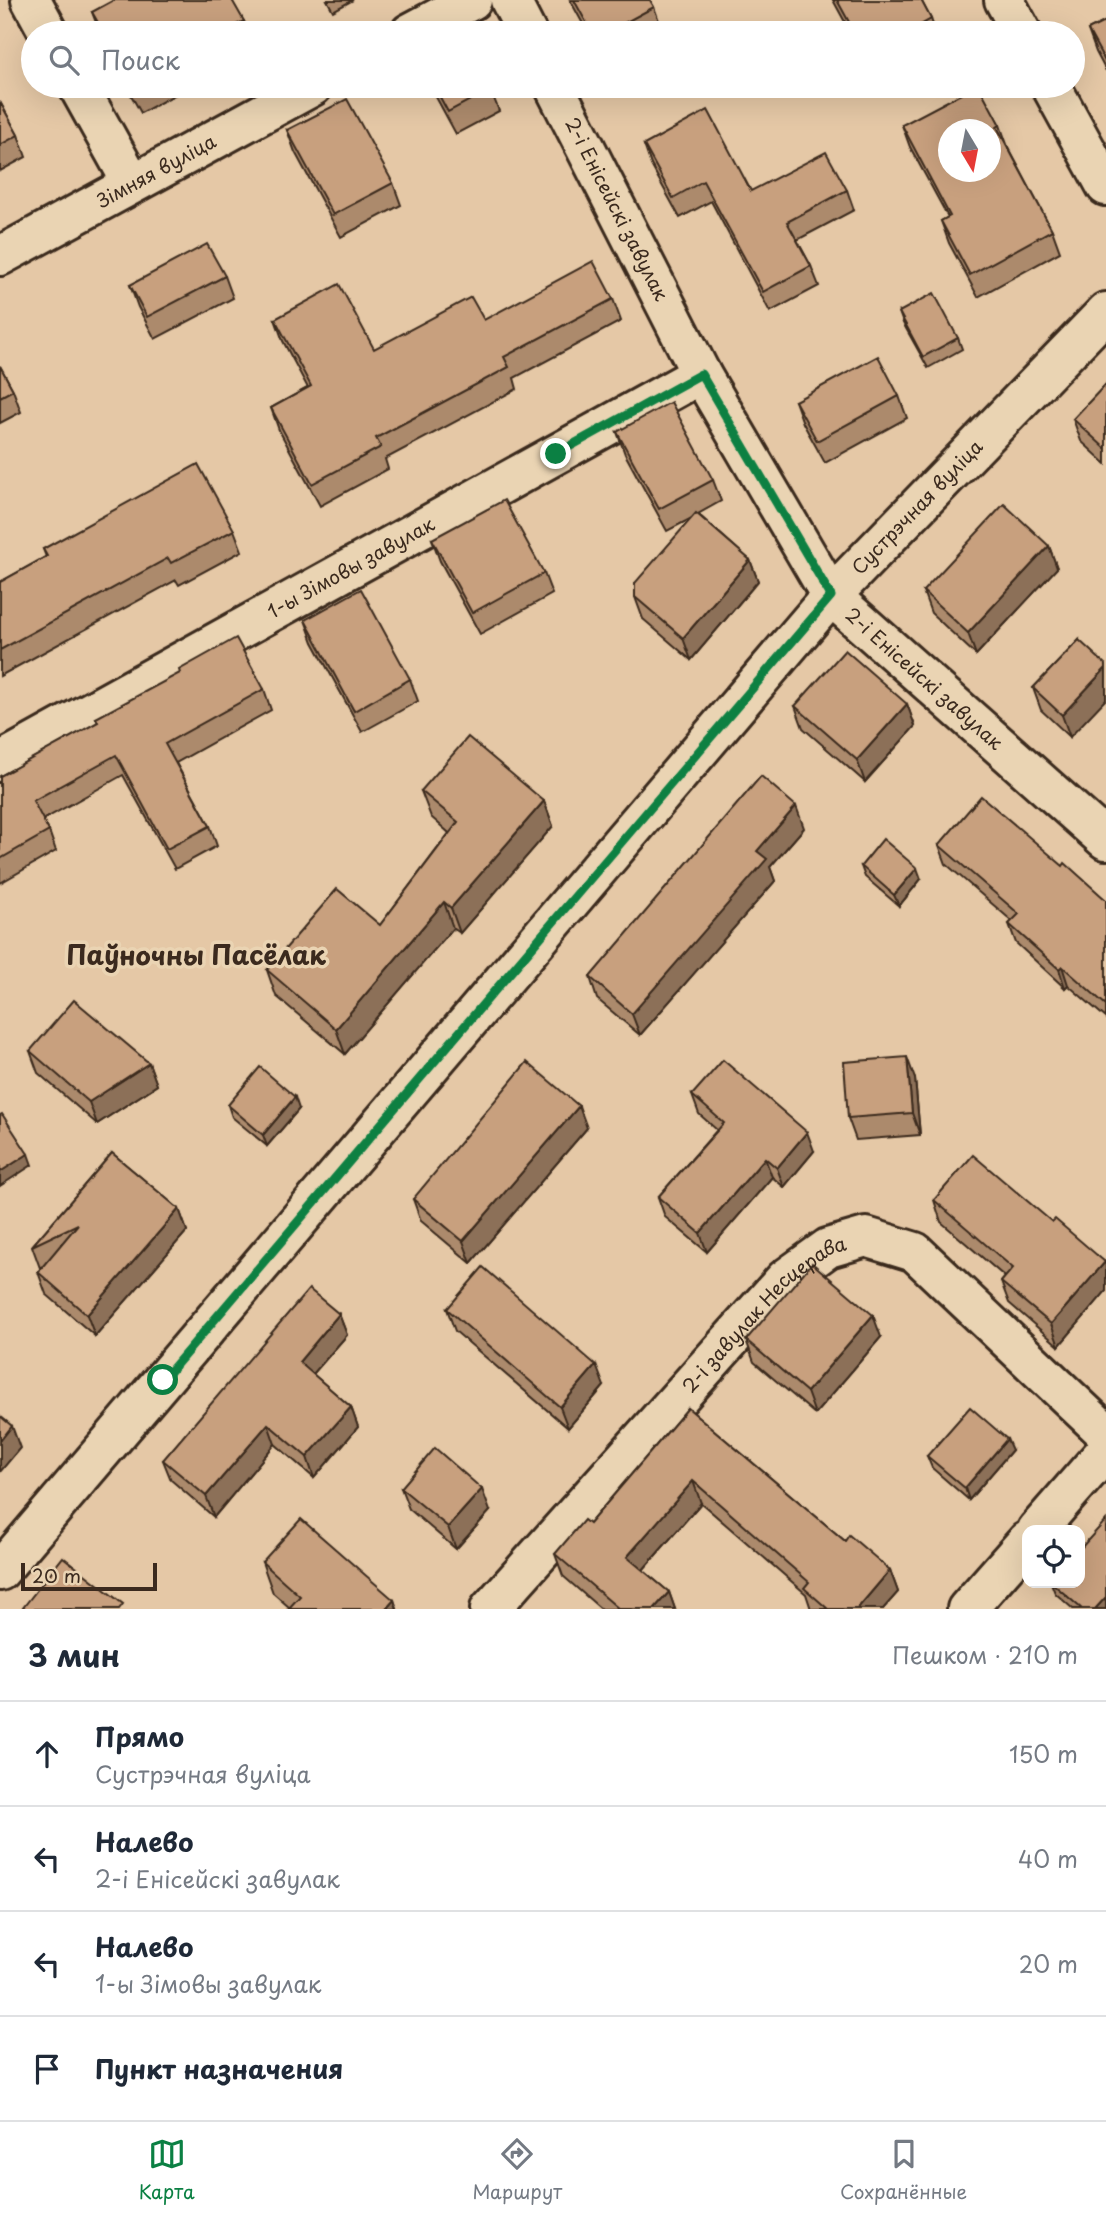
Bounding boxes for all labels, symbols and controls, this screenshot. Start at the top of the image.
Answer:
search box [21,21,1085,98]
text: Поиск [101,40,180,79]
icon: search [45,41,83,79]
street label: 2-і Енісейскі завулак [559,112,676,306]
north arrow [938,119,1001,182]
street label: Зімняя вуліца [91,126,221,214]
street label: Сустрэчная вуліца [844,432,989,580]
route end [540,438,571,469]
street label: 1-ы Зімовы завулак [262,509,440,624]
street label: 2-і Енісейскі завулак [840,600,1010,756]
district label: Паўночны Пасёлак [66,935,326,974]
street label: 2-і завулак Несцерава [675,1228,849,1398]
route start [147,1364,178,1395]
map controls [1022,1525,1085,1588]
button: locate [1022,1525,1085,1588]
scale bar [21,1560,158,1592]
text: 20 m [32,1561,81,1589]
text: 3 мин [28,1632,120,1677]
text: Пешком · 210 m [892,1637,1078,1672]
text: Прямо [95,1717,184,1756]
icon: ahead [28,1735,66,1773]
text: 150 m [1009,1736,1078,1771]
text: Сустрэчная вуліца [95,1756,311,1791]
text: Налево [95,1822,193,1861]
icon: left [28,1840,66,1878]
text: 40 m [1018,1841,1078,1876]
text: 2-і Енісейскі завулак [95,1861,340,1896]
text: Налево [95,1927,193,1966]
icon: left [28,1945,66,1983]
text: 20 m [1019,1946,1078,1981]
text: 1-ы Зімовы завулак [95,1966,321,2001]
text: Пункт назначения [95,2049,343,2088]
icon: arrive [28,2050,66,2088]
tab: Карта [139,2135,195,2205]
tab: Маршрут [472,2135,562,2205]
tab: Сохранённые [840,2135,967,2205]

